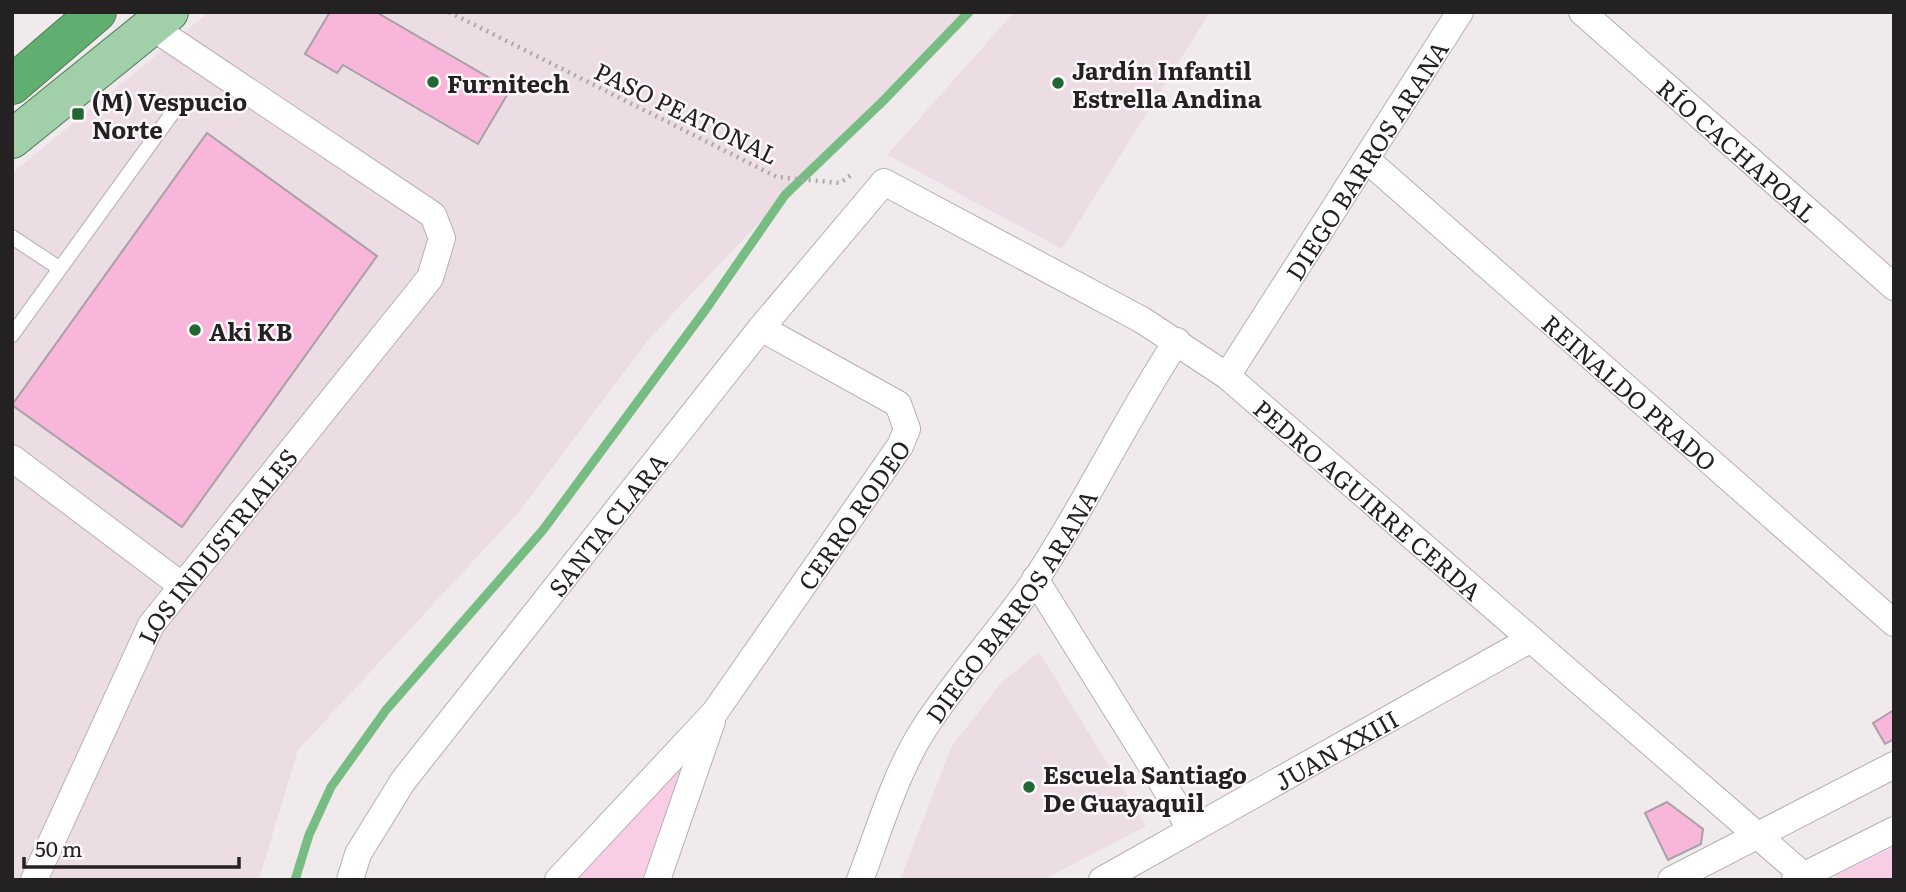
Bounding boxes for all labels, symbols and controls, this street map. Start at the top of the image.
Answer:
street label: DIEGO BARROS ARANA [1276,33,1455,286]
street label: PASO PEATONAL [589,52,785,172]
place label: Jardín Infantil Estrella Andina [1072,52,1262,115]
place label: Furnitech [447,65,570,100]
street label: RÍO CACHAPOAL [1650,69,1826,230]
marker: Furnitech [425,74,441,90]
marker: Jardín Infantil Estrella Andina [1050,75,1066,91]
place label: (M) Vespucio Norte [92,83,247,146]
marker: (M) Vespucio Norte [70,106,86,122]
street label: REINALDO PRADO [1536,305,1725,478]
place label: Aki KB [209,313,292,348]
marker: Aki KB [187,322,203,338]
street label: PEDRO AGUIRRE CERDA [1247,390,1491,608]
street label: CERRO RODEO [788,432,917,596]
street label: LOS INDUSTRIALES [128,440,304,649]
street label: SANTA CLARA [539,444,674,603]
street label: DIEGO BARROS ARANA [916,482,1104,729]
street label: JUAN XXIII [1267,700,1404,798]
place label: Escuela Santiago De Guayaquil [1043,756,1247,819]
marker: Escuela Santiago De Guayaquil [1021,779,1037,795]
scale bar [24,826,240,870]
text: 50 m [35,832,82,863]

